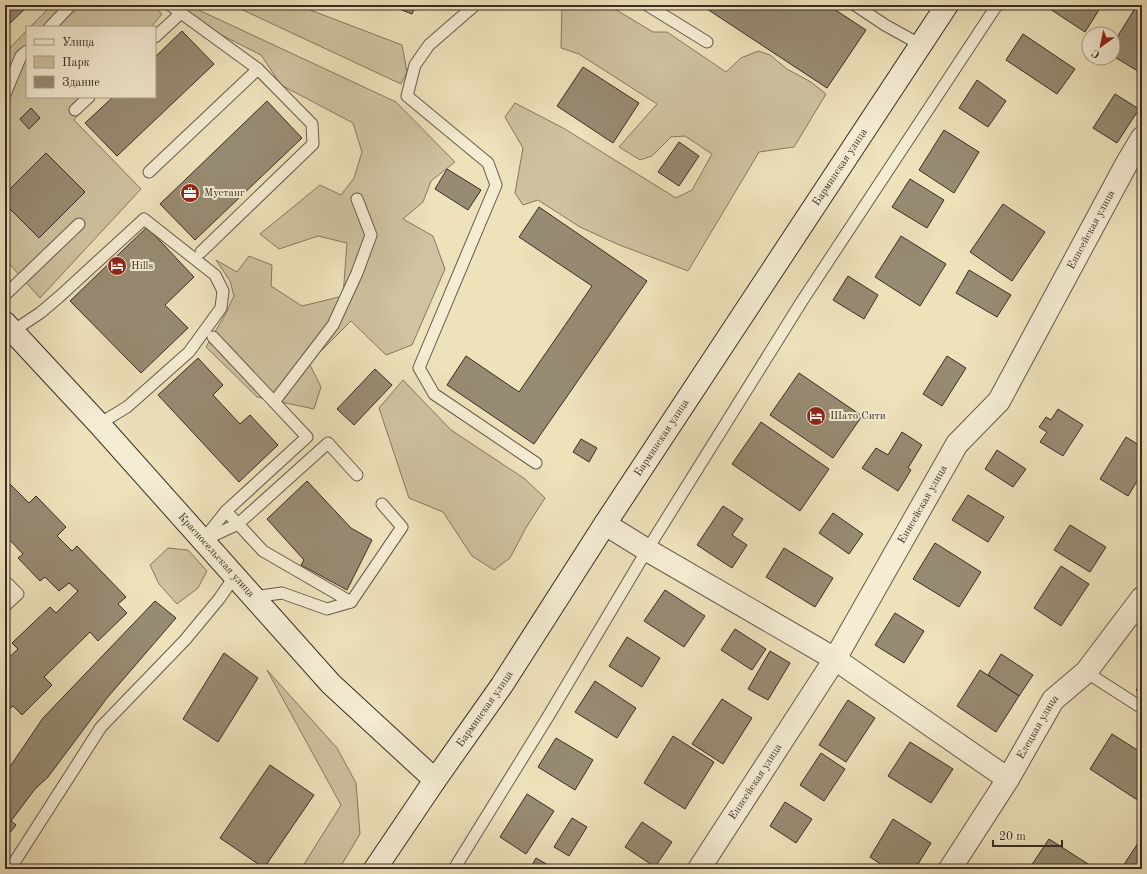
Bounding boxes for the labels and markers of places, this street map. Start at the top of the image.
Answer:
office icon: Мустанг [179,182,201,204]
place label: Мустанг [204,188,245,199]
hotel icon: Hills [106,255,128,277]
place label: Hills [131,261,154,272]
hotel icon: Шато Сити [805,405,827,427]
place label: Шато Сити [830,411,886,422]

